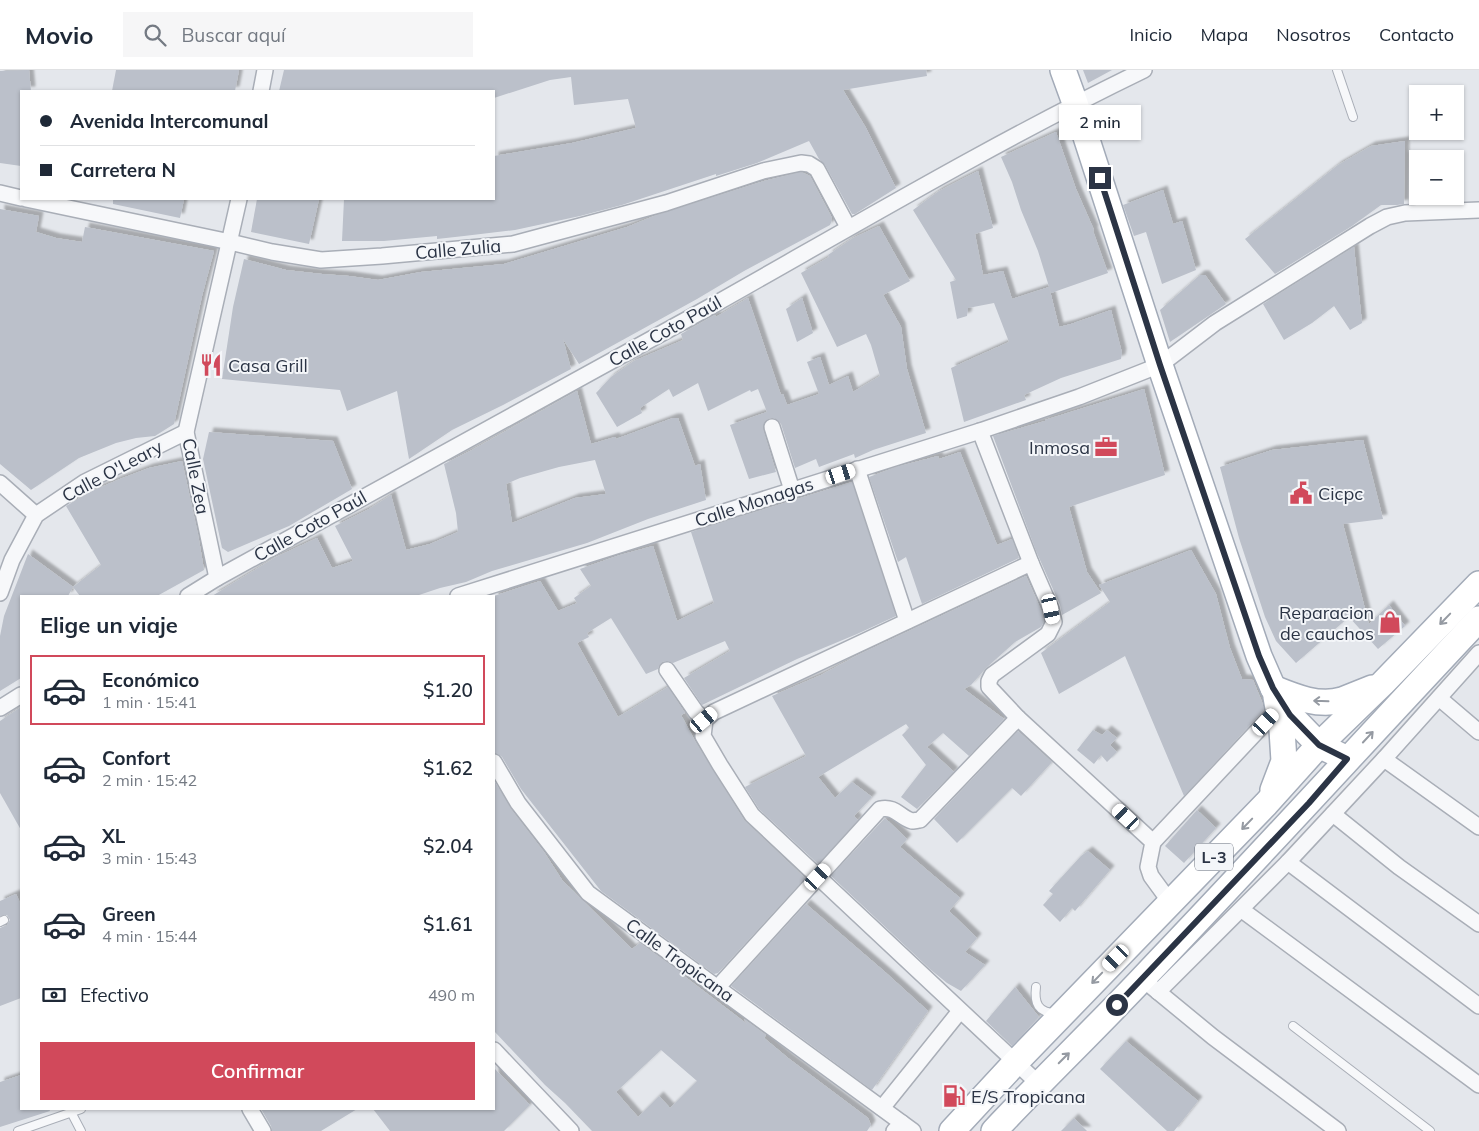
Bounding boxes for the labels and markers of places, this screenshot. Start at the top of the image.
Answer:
restaurant icon: Casa Grill [198,352,224,378]
place label: Casa Grill [228,354,308,377]
office icon: Inmosa [1093,434,1119,460]
place label: Inmosa [1029,436,1090,459]
public building icon: Cicpc [1288,480,1314,506]
place label: Cicpc [1318,482,1363,505]
place label: Reparacion de cauchos [1279,601,1374,645]
shop icon: Reparacion de cauchos [1377,609,1403,635]
fuel station icon: E/S Tropicana [941,1083,967,1109]
place label: E/S Tropicana [971,1085,1086,1108]

